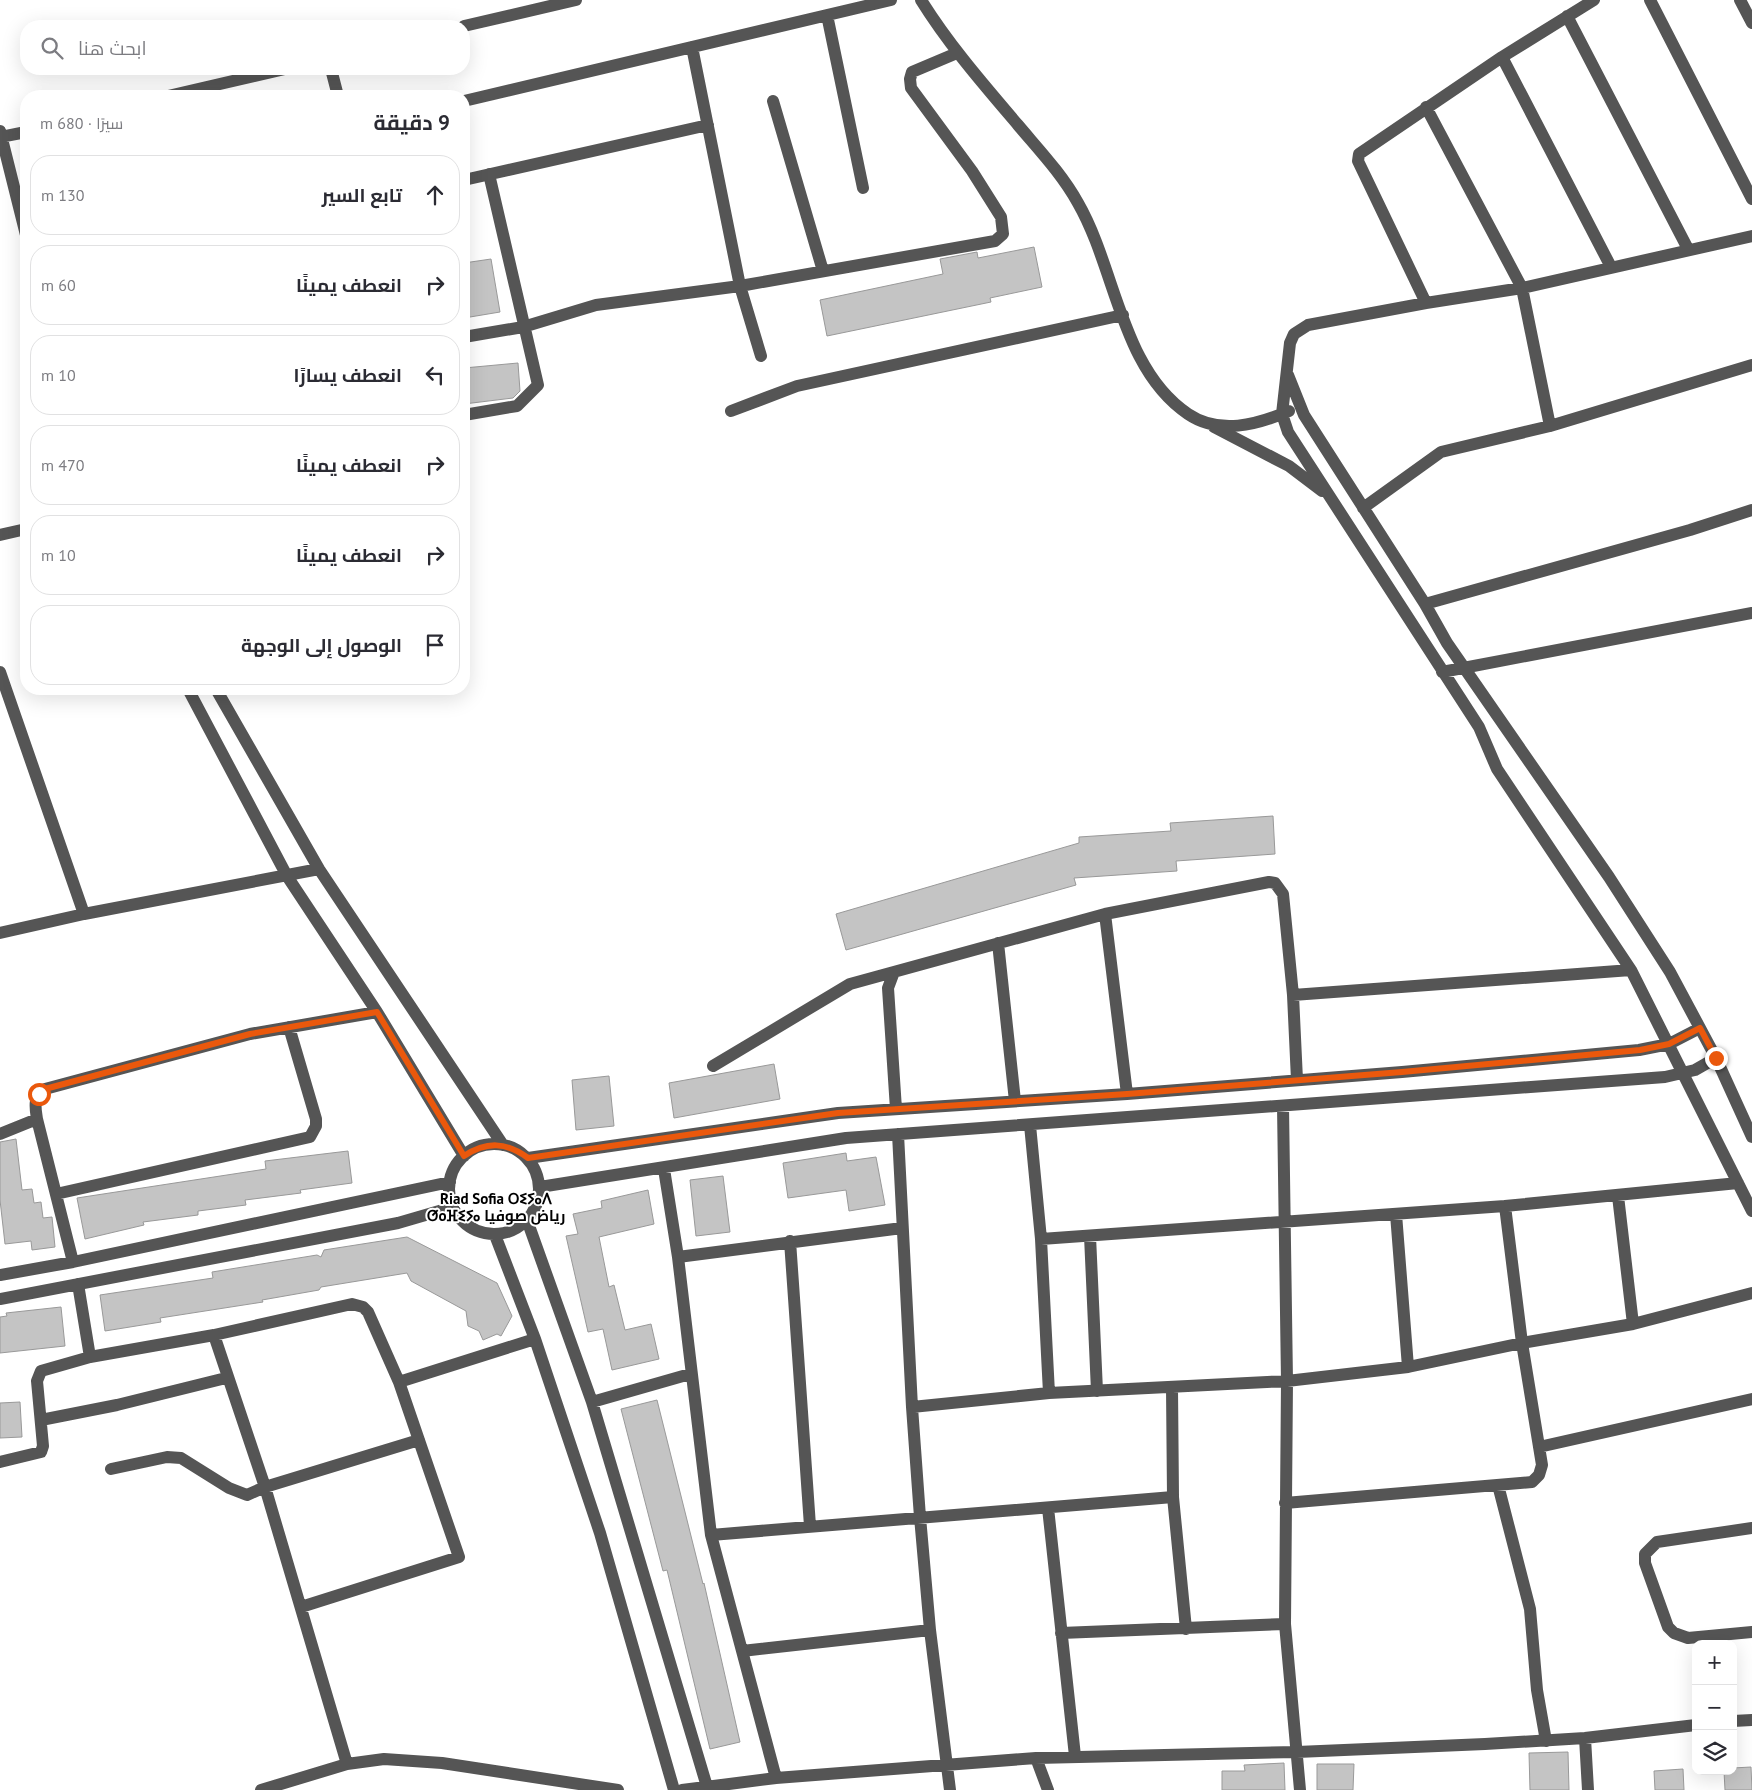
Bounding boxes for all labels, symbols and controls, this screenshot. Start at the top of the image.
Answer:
search box [20,20,470,75]
icon: search [38,34,66,62]
text: ابحث هنا [78,36,147,60]
text: 9 دقيقة [373,109,450,136]
text: سيرًا · 680 m [40,113,123,133]
icon: ahead [421,181,449,209]
text: تابع السير [322,183,402,207]
text: 130 m [41,185,84,205]
icon: right [421,271,449,299]
text: انعطف يمينًا [296,273,402,297]
text: 60 m [41,275,76,295]
icon: left [421,361,449,389]
text: انعطف يسارًا [294,363,402,387]
text: 10 m [41,365,76,385]
icon: right [421,451,449,479]
text: انعطف يمينًا [296,453,402,477]
text: 470 m [41,455,84,475]
icon: right [421,541,449,569]
text: انعطف يمينًا [296,543,402,567]
text: 10 m [41,545,76,565]
icon: arrive [421,631,449,659]
text: الوصول إلى الوجهة [241,633,402,657]
route end [1705,1047,1728,1070]
route start [28,1083,51,1106]
district label: Riad Sofia ⵔⵉⵢⴰⴷ ⵚoⴼⵉⵢⴰ رياض صوفيا [427,1189,565,1225]
map controls [1692,1640,1737,1775]
button: + [1692,1640,1737,1685]
button: − [1692,1685,1737,1730]
button: layers [1692,1730,1737,1775]

